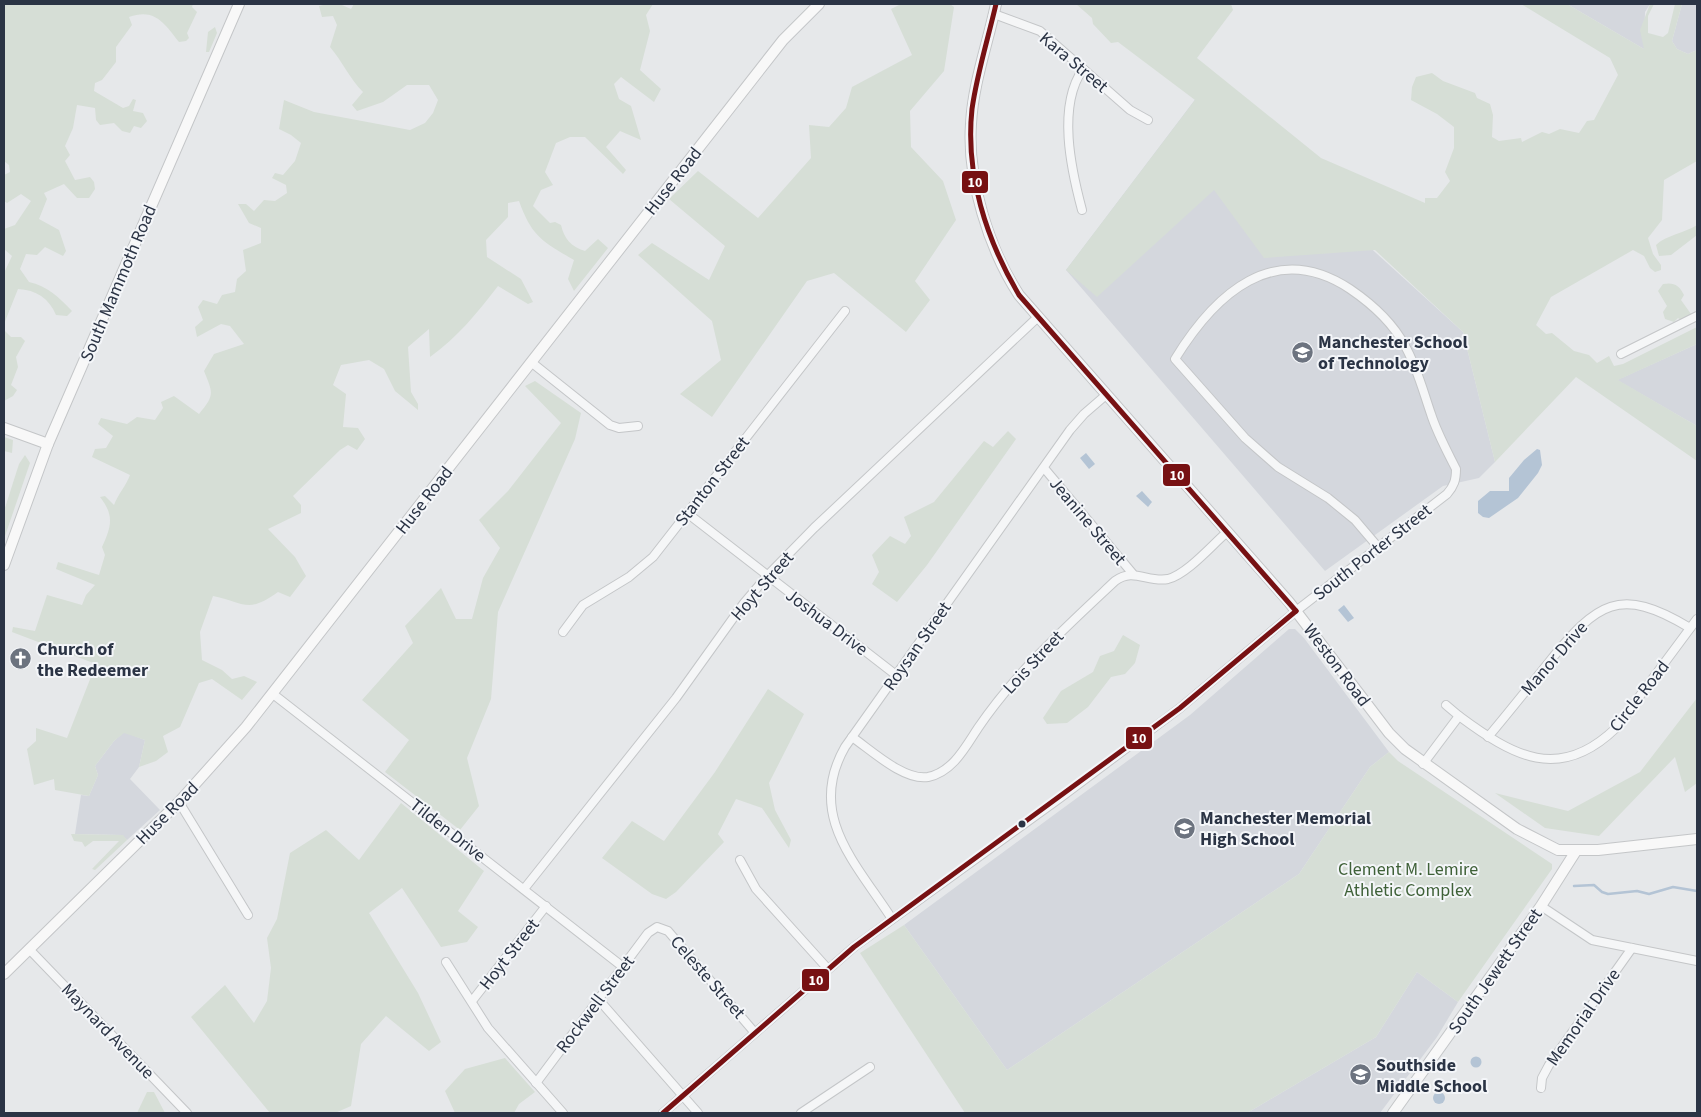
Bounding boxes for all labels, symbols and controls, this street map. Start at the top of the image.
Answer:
street label: Kara Street [1034,26,1114,99]
street label: Huse Road [639,142,708,221]
line badge: 10 [961,170,989,194]
text: 10 [968,173,982,193]
street label: South Mammoth Road [74,201,163,365]
place label: Manchester School of Technology [1318,330,1468,376]
school or university icon: Manchester School of Technology [1290,340,1314,364]
street label: Stanton Street [669,431,755,532]
street label: Huse Road [390,461,459,540]
line badge: 10 [1162,463,1191,487]
text: 10 [1170,466,1184,486]
street label: Jeanine Street [1043,472,1132,571]
street label: South Porter Street [1308,498,1437,607]
street label: Hoyt Street [725,546,800,626]
street label: Joshua Drive [780,583,873,662]
street label: Roysan Street [878,597,957,696]
street label: Manor Drive [1515,616,1594,701]
street label: Weston Road [1297,619,1376,712]
street label: Lois Street [997,625,1069,700]
place label: Church of the Redeemer [37,637,149,683]
church icon: Church of the Redeemer [9,647,33,671]
street label: Circle Road [1603,655,1675,737]
line badge: 10 [1125,726,1153,750]
text: 10 [1132,729,1146,749]
street label: Huse Road [130,776,205,851]
street label: Tilden Drive [405,793,491,868]
place label: Manchester Memorial High School [1200,806,1371,852]
school or university icon: Manchester Memorial High School [1172,816,1196,840]
unlabelled marker [1017,819,1027,829]
park label: Clement M. Lemire Athletic Complex [1338,857,1478,903]
street label: South Jewett Street [1443,903,1548,1039]
street label: Hoyt Street [473,913,545,995]
street label: Celeste Street [664,930,751,1025]
street label: Rockwell Street [550,950,640,1058]
street label: Memorial Drive [1541,964,1626,1071]
line badge: 10 [801,968,830,992]
text: 10 [809,971,823,991]
street label: Maynard Avenue [55,978,160,1085]
place label: Southside Middle School [1376,1053,1487,1099]
school or university icon: Southside Middle School [1348,1063,1372,1087]

